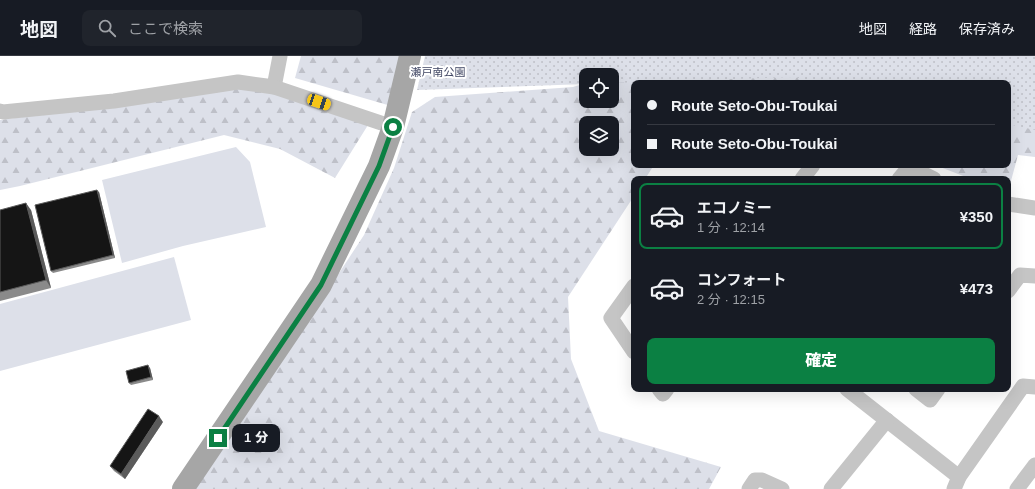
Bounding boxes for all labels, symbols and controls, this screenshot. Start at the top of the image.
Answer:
search box [82,10,362,46]
icon: search [96,17,118,39]
text: 地図 [20,19,58,40]
text: ここで検索 [128,20,203,37]
text: 地図 [859,21,887,37]
text: 経路 [909,21,937,37]
text: 保存済み [959,21,1015,37]
park label: 瀬戸南公園 [411,66,466,78]
map controls [579,68,619,156]
button: locate [579,68,619,108]
car [306,92,332,112]
text: Route Seto-Obu-Toukai [671,97,837,114]
button: layers [579,116,619,156]
route start [384,118,402,136]
text: Route Seto-Obu-Toukai [671,135,837,152]
icon: car [649,198,685,234]
text: エコノミー [697,199,772,216]
text: ¥350 [960,208,993,225]
text: 1 分 · 12:14 [697,220,765,235]
icon: car [649,270,685,306]
text: コンフォート [697,271,787,288]
text: ¥473 [960,280,993,297]
text: 2 分 · 12:15 [697,292,765,307]
button: 確定 [647,338,995,384]
callout: 1 分 [232,424,280,452]
route end [209,429,227,447]
text: 1 分 [244,430,268,445]

